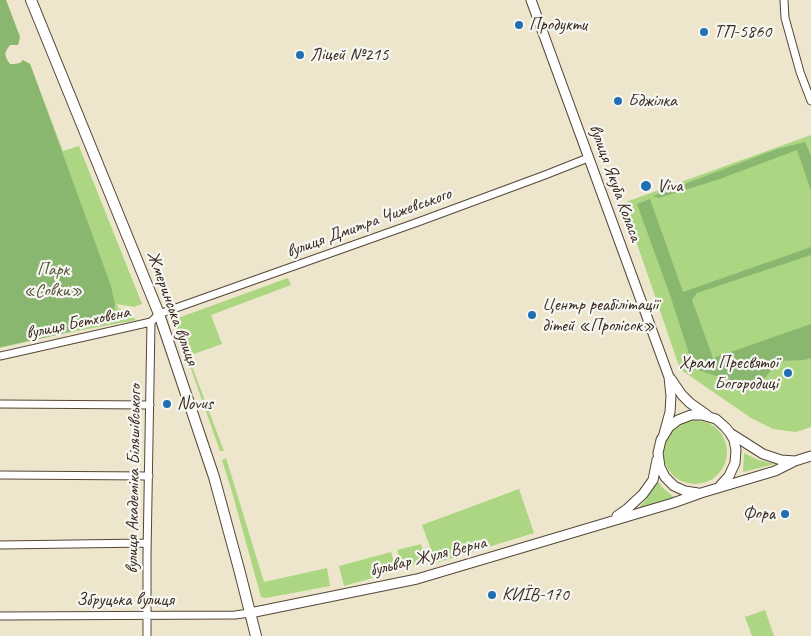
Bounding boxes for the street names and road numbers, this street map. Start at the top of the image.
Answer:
street label: вулиця Якуба Коласа [584,122,646,244]
street label: вулиця Дмитра Чижевського [284,183,454,263]
street label: Жмеринська вулиця [141,248,203,368]
street label: вулиця Бетховена [24,301,132,345]
street label: вулиця Академіка Біляшівського [122,384,146,574]
street label: бульвар Жуля Верна [368,532,488,582]
street label: Збруцька вулиця [76,589,174,611]

